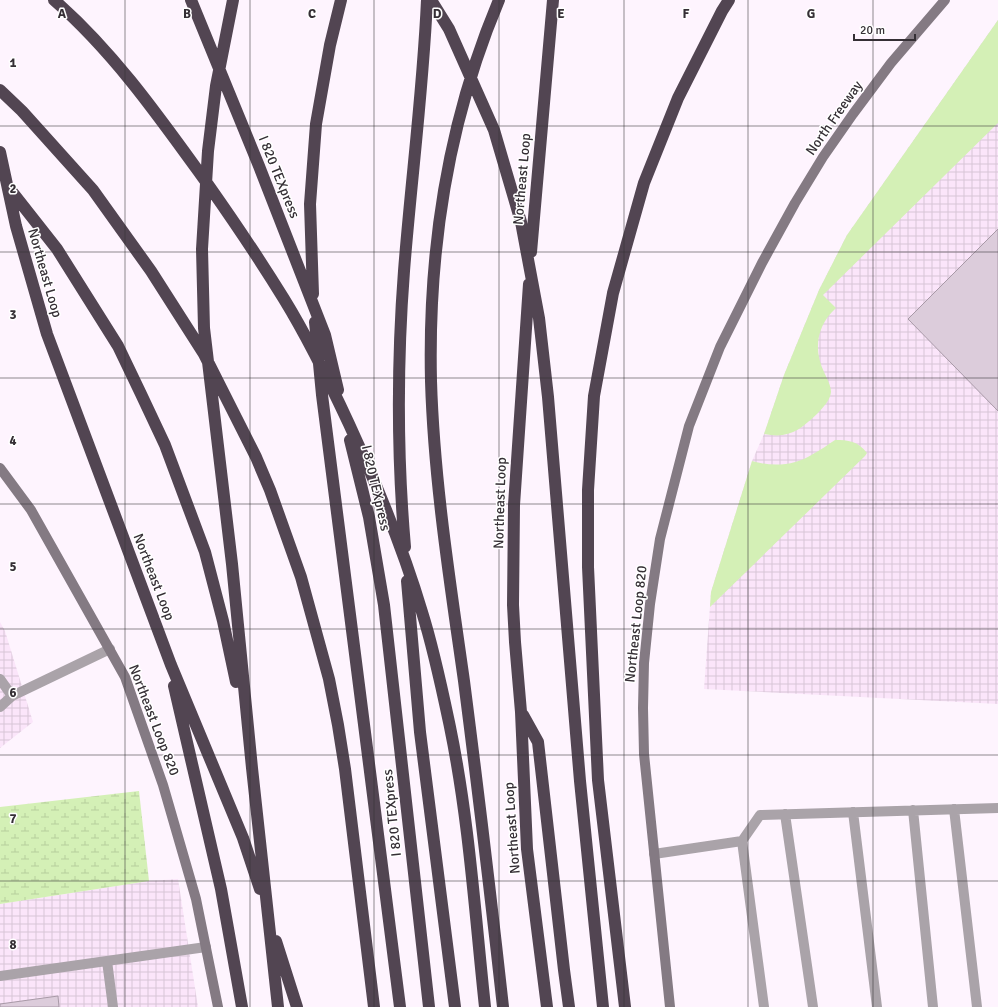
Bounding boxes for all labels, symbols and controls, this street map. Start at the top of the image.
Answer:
text: A [58,6,67,22]
text: B [183,6,191,22]
text: C [308,6,316,22]
text: D [433,6,442,22]
text: E [557,6,565,22]
text: F [683,6,690,22]
text: G [807,6,815,22]
scale bar [854,16,915,42]
text: 20 m [860,23,885,38]
text: 1 [9,55,17,71]
street label: North Freeway [802,77,866,159]
street label: Northeast Loop [510,132,534,226]
street label: I 820 TEXpress [255,133,303,221]
text: 2 [9,181,17,197]
street label: Northeast Loop [24,226,66,320]
text: 3 [9,307,17,323]
text: 4 [9,433,17,449]
street label: I 820 TEXpress [358,443,394,533]
street label: Northeast Loop [490,457,510,549]
street label: Northeast Loop [130,531,178,623]
text: 5 [9,559,17,575]
street label: Northeast Loop 820 [621,565,651,683]
street label: Northeast Loop 820 [125,662,183,778]
text: 6 [9,685,17,701]
street label: I 820 TEXpress [379,769,405,857]
street label: Northeast Loop [500,782,524,874]
text: 7 [9,811,17,827]
text: 8 [9,937,17,953]

